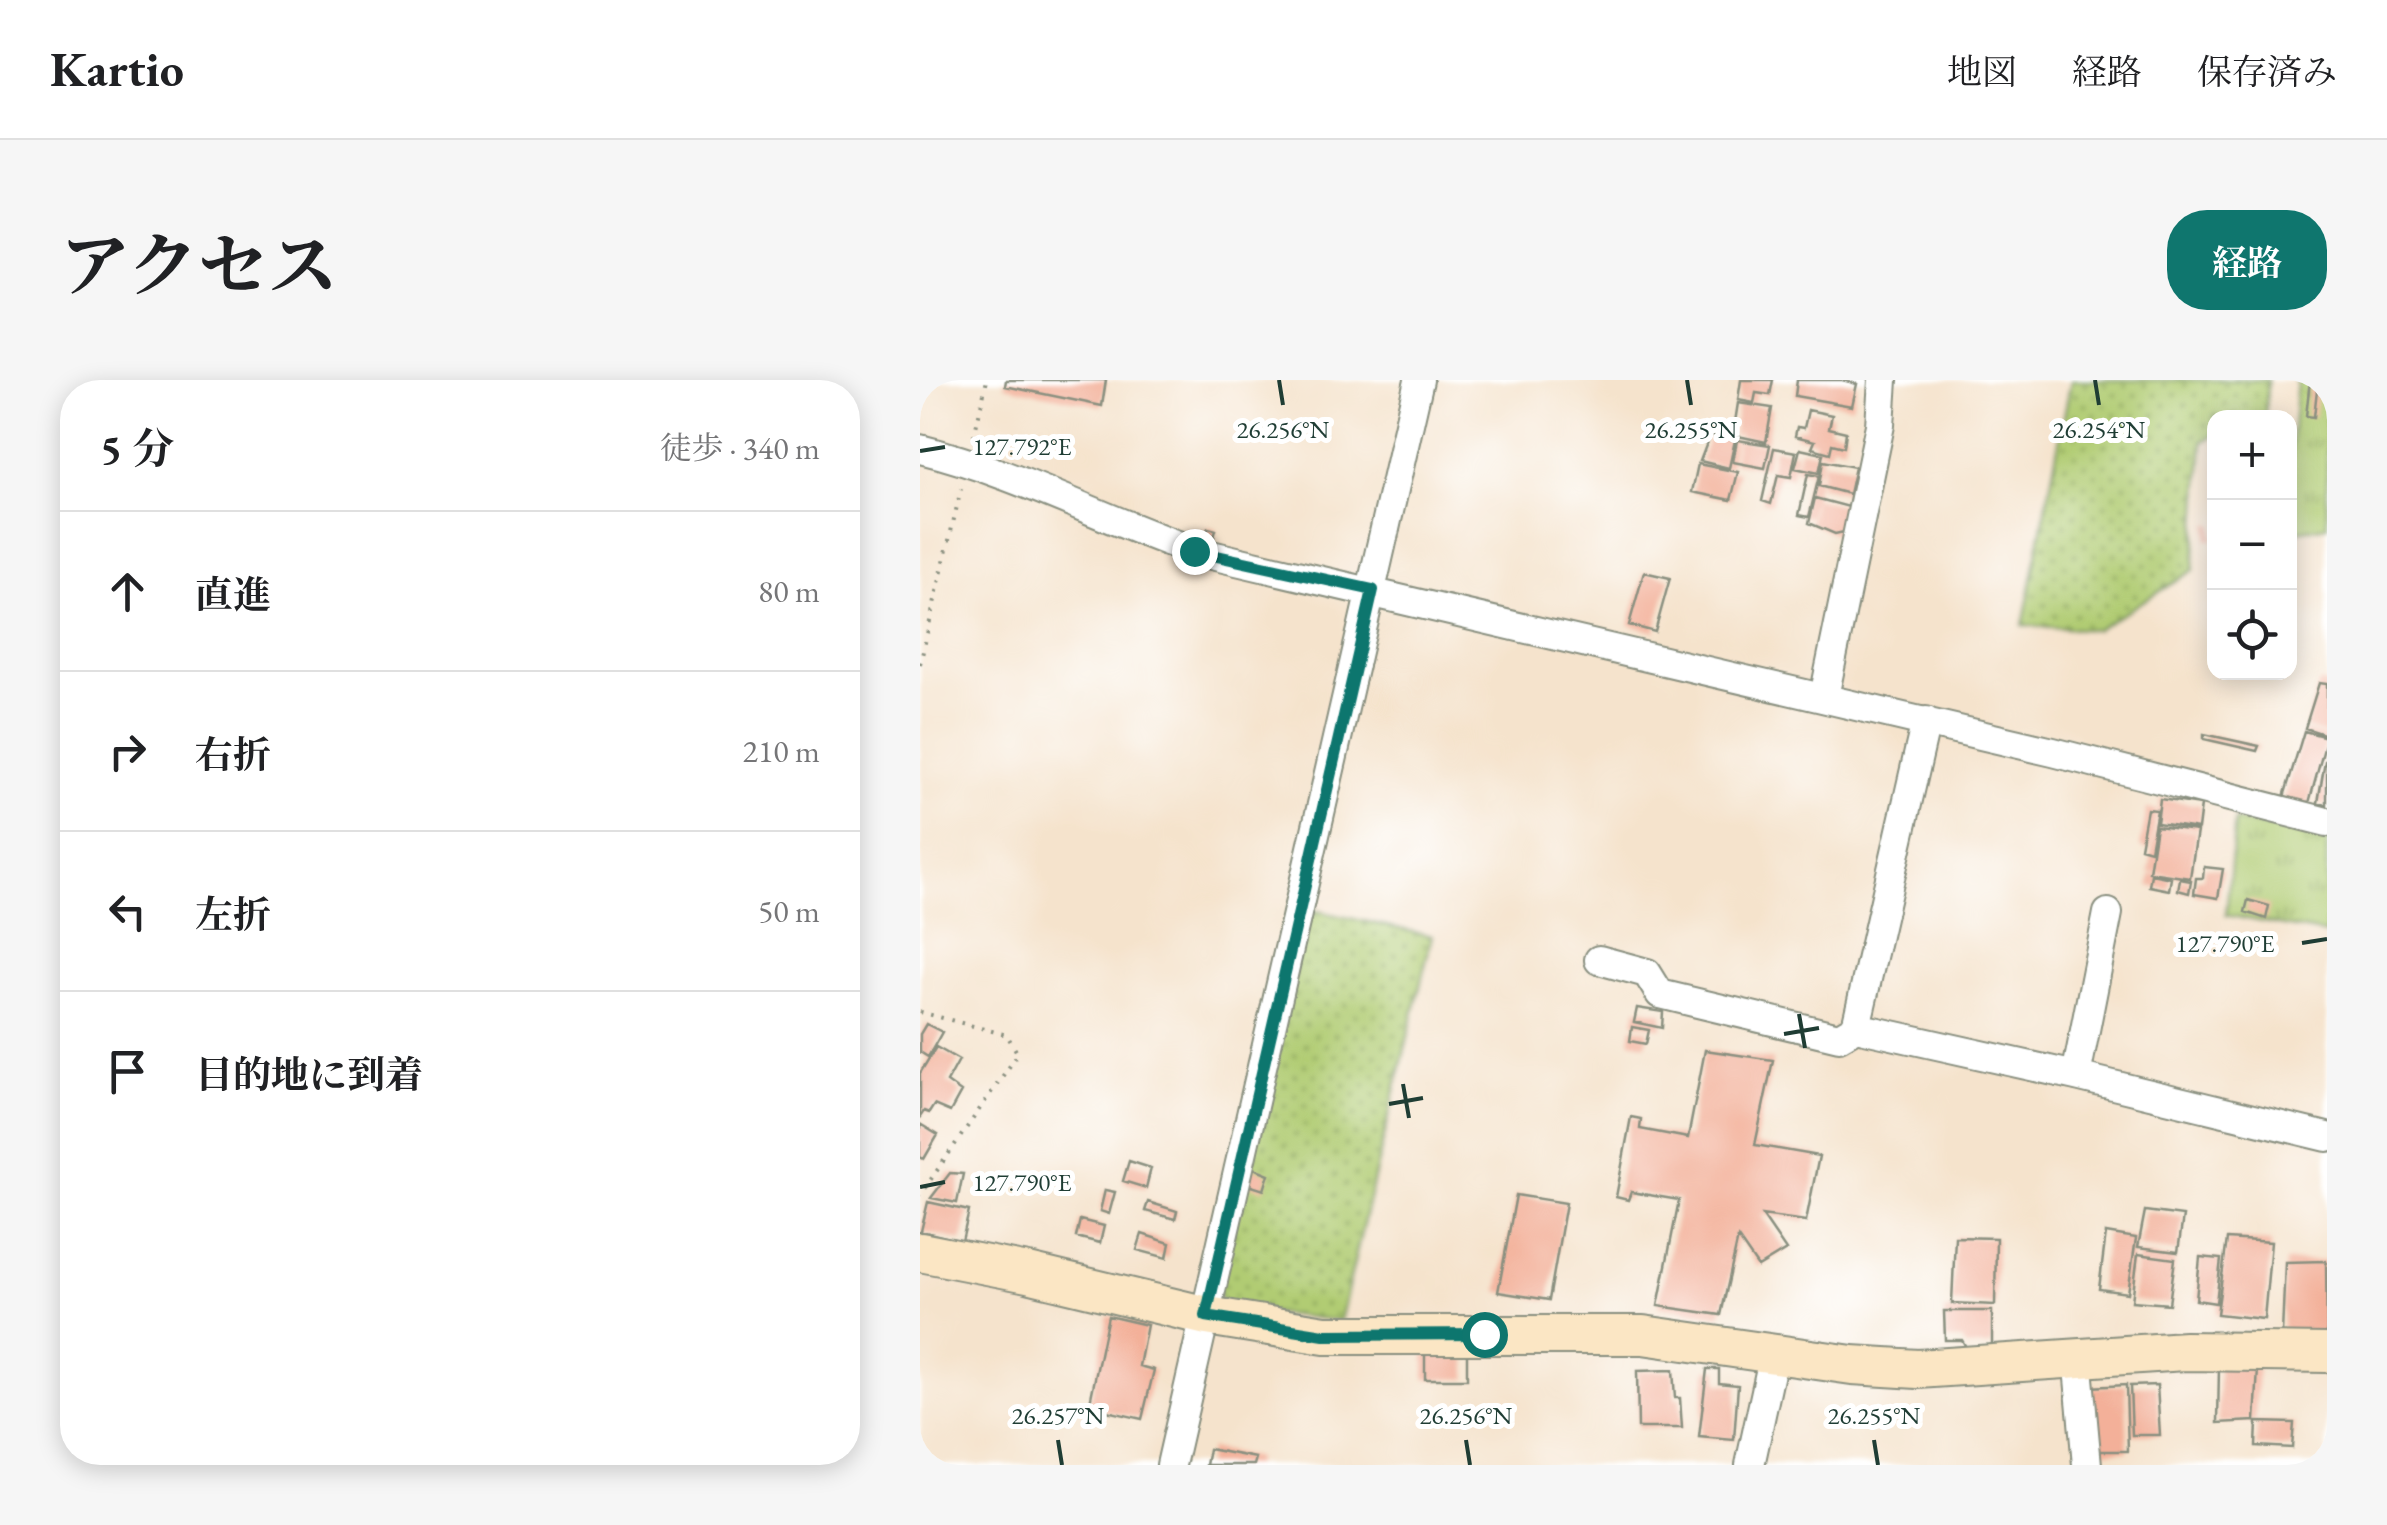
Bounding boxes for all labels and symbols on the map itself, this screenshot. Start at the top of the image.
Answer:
text: 26.256°N [1237,413,1330,445]
text: 26.255°N [1645,413,1738,445]
text: 26.254°N [2053,413,2146,445]
text: 127.792°E [972,430,1072,462]
route end [1172,529,1218,575]
text: 127.790°E [2175,927,2275,959]
text: 127.790°E [972,1166,1072,1198]
route start [1462,1312,1508,1358]
text: 26.257°N [1012,1399,1105,1431]
text: 26.256°N [1420,1399,1513,1431]
text: 26.255°N [1828,1399,1921,1431]

